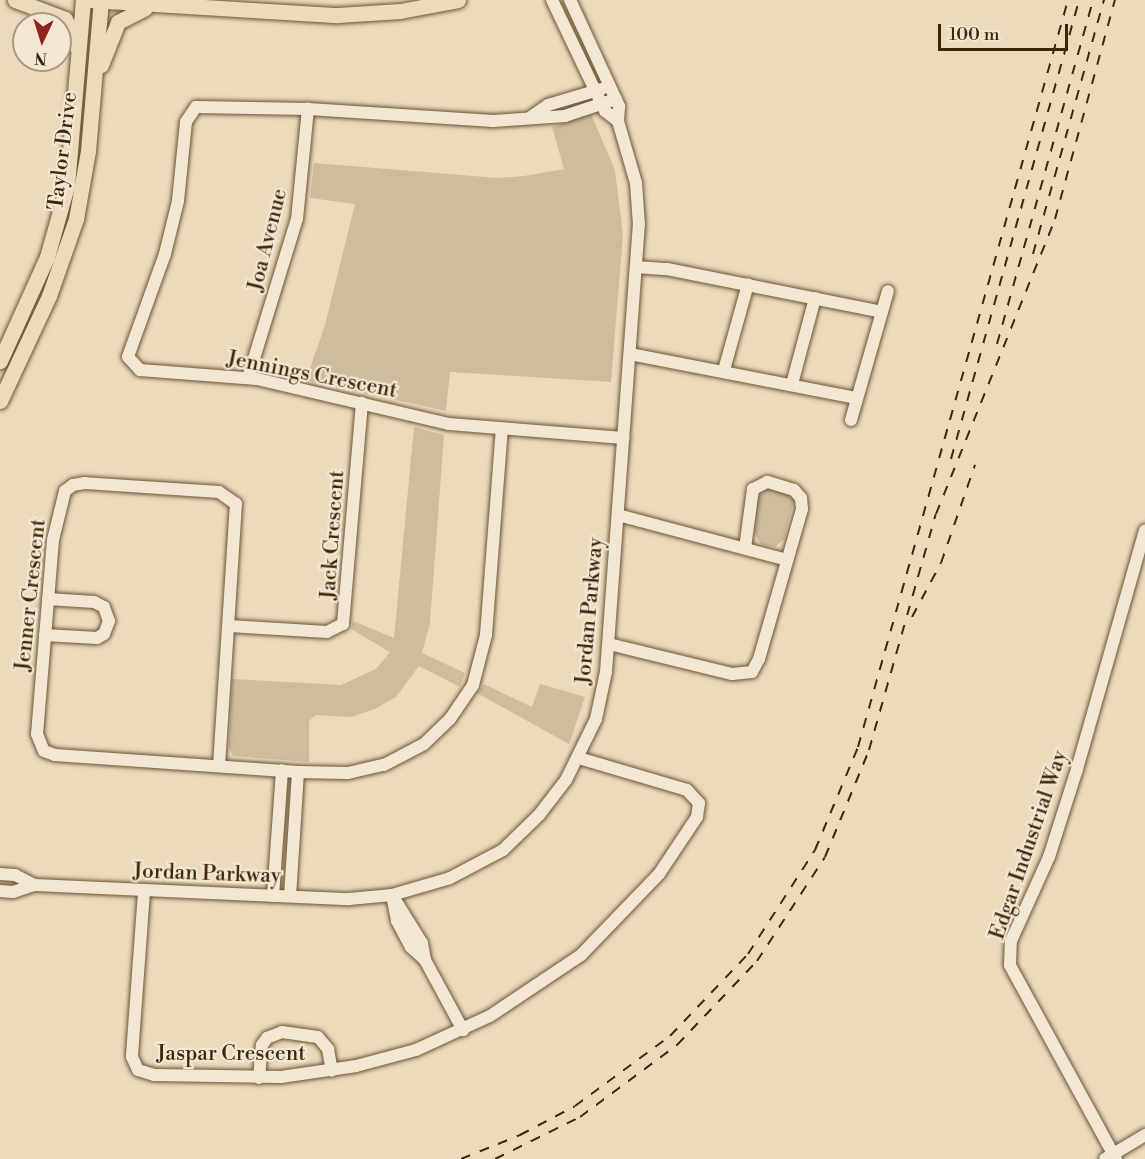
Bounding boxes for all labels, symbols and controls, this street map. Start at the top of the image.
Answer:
north arrow [12,12,72,72]
scale bar [941,12,1072,50]
text: 100 m [949,23,1000,46]
text: N [34,48,48,68]
street label: Taylor Drive [43,90,83,212]
street label: Joa Avenue [243,186,293,294]
street label: Jennings Crescent [225,346,399,404]
street label: Jack Crescent [316,469,350,601]
street label: Jenner Crescent [10,518,52,672]
street label: Jordan Parkway [571,536,609,686]
street label: Edgar Industrial Way [985,747,1073,943]
street label: Jordan Parkway [133,859,281,889]
street label: Jaspar Crescent [156,1041,306,1067]

